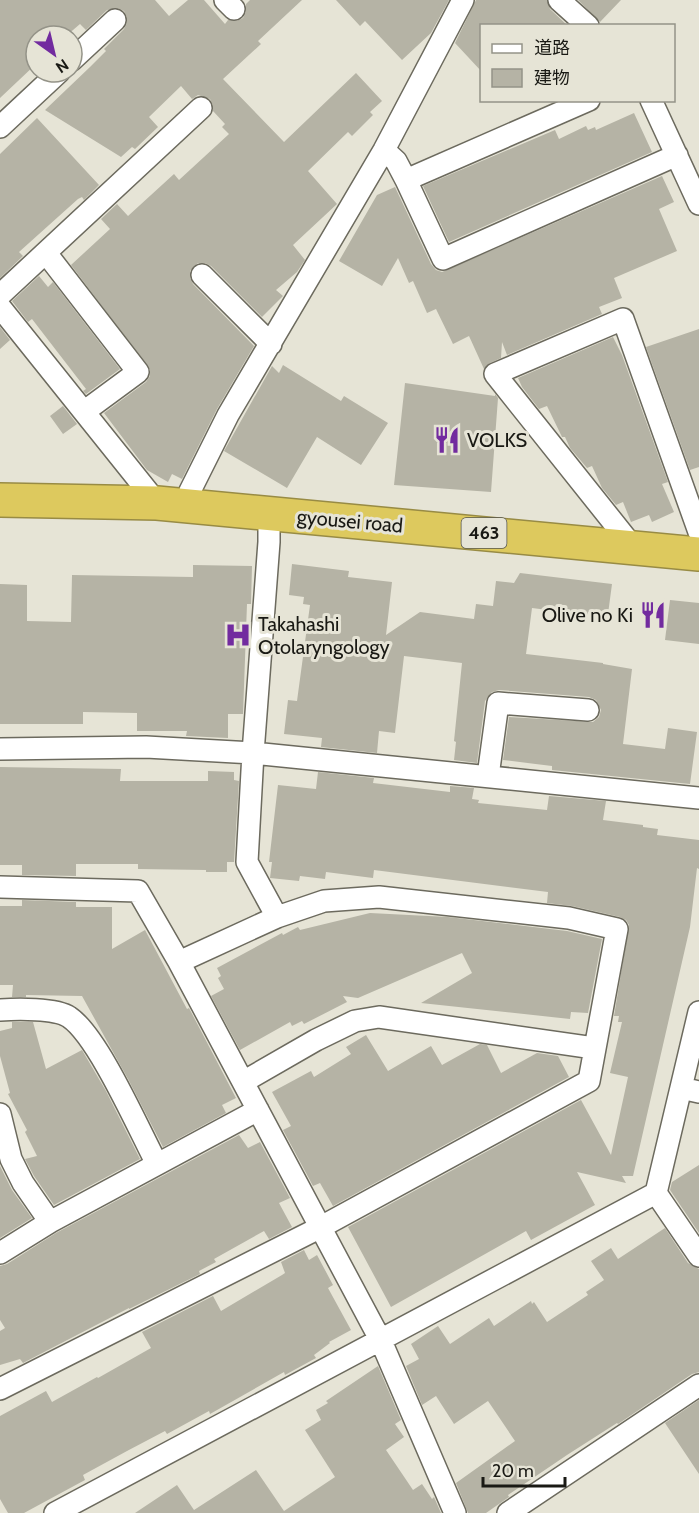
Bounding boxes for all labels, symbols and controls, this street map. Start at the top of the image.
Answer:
north arrow [24,24,84,84]
legend [480,24,675,102]
text: 道路 [534,37,570,59]
text: N [52,55,72,77]
text: 建物 [534,67,570,89]
restaurant icon: VOLKS [432,425,462,455]
place label: VOLKS [467,428,528,452]
street label: gyousei road [296,504,404,538]
road number: 463 [462,518,506,548]
restaurant icon: Olive no Ki [638,600,668,630]
place label: Olive no Ki [542,603,633,627]
place label: Takahashi Otolaryngology [258,612,390,659]
hospital icon: Takahashi Otolaryngology [223,620,253,650]
scale bar [483,1450,566,1488]
text: 20 m [492,1460,534,1482]

